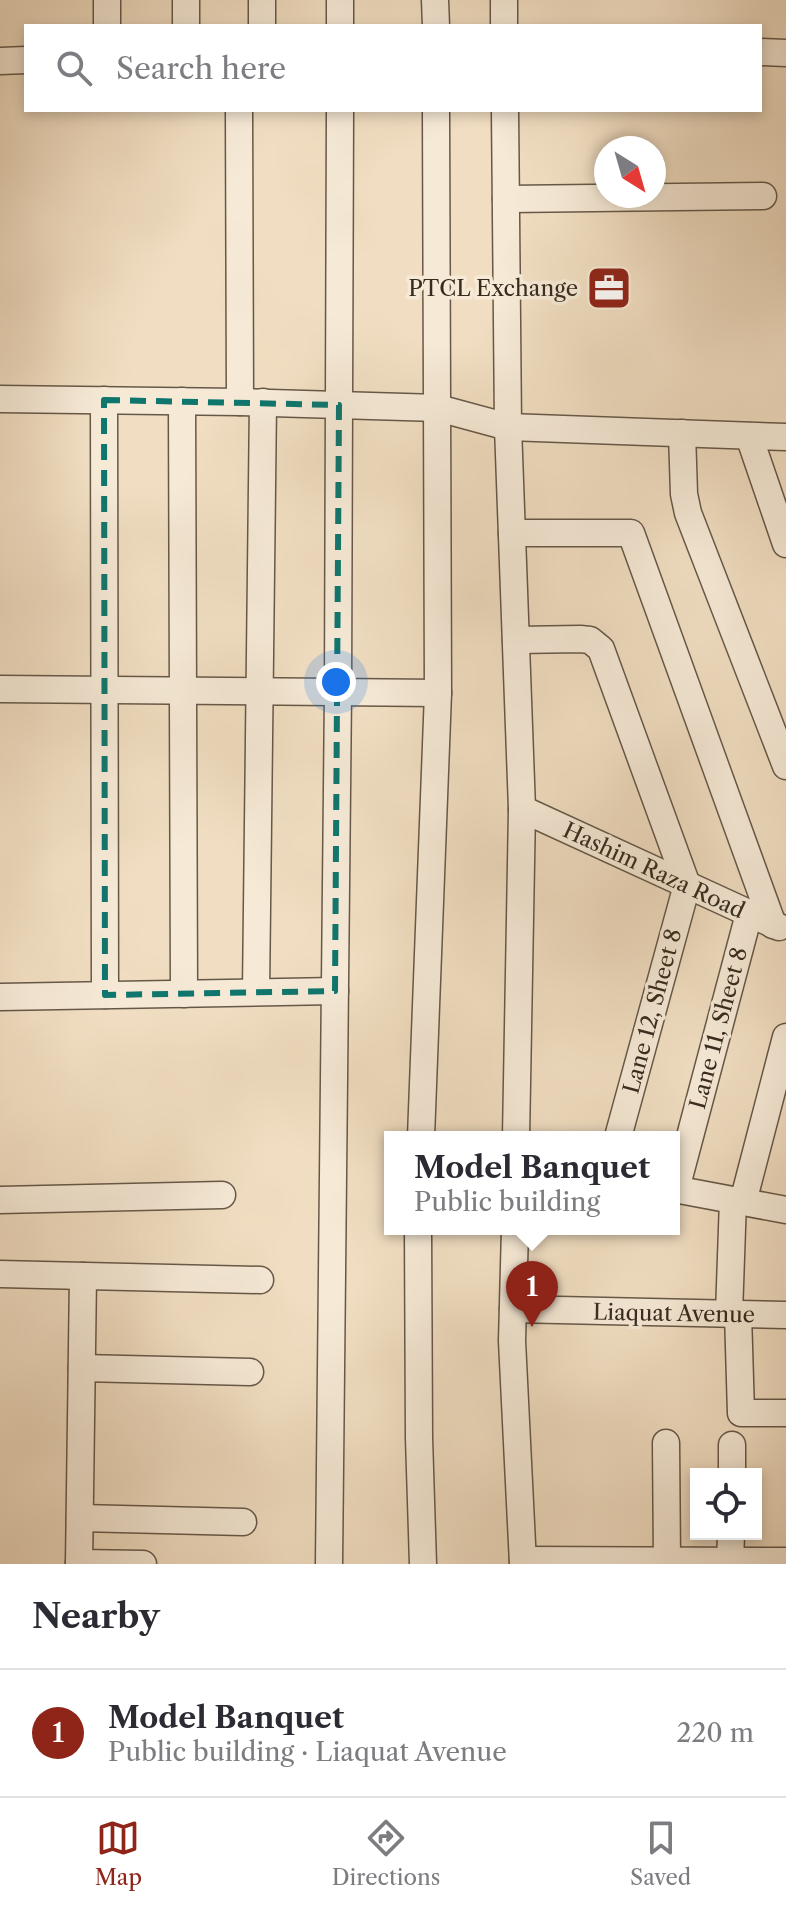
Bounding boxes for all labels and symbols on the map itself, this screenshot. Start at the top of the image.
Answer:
north arrow [594,136,666,208]
office icon: PTCL Exchange [585,264,633,312]
place label: PTCL Exchange [408,275,578,302]
your location [316,662,356,702]
street label: Hashim Raza Road [559,817,749,924]
street label: Lane 12, Sheet 8 [617,926,687,1097]
street label: Lane 11, Sheet 8 [684,944,753,1112]
pin: 1 [506,1261,558,1327]
street label: Liaquat Avenue [593,1299,755,1328]

